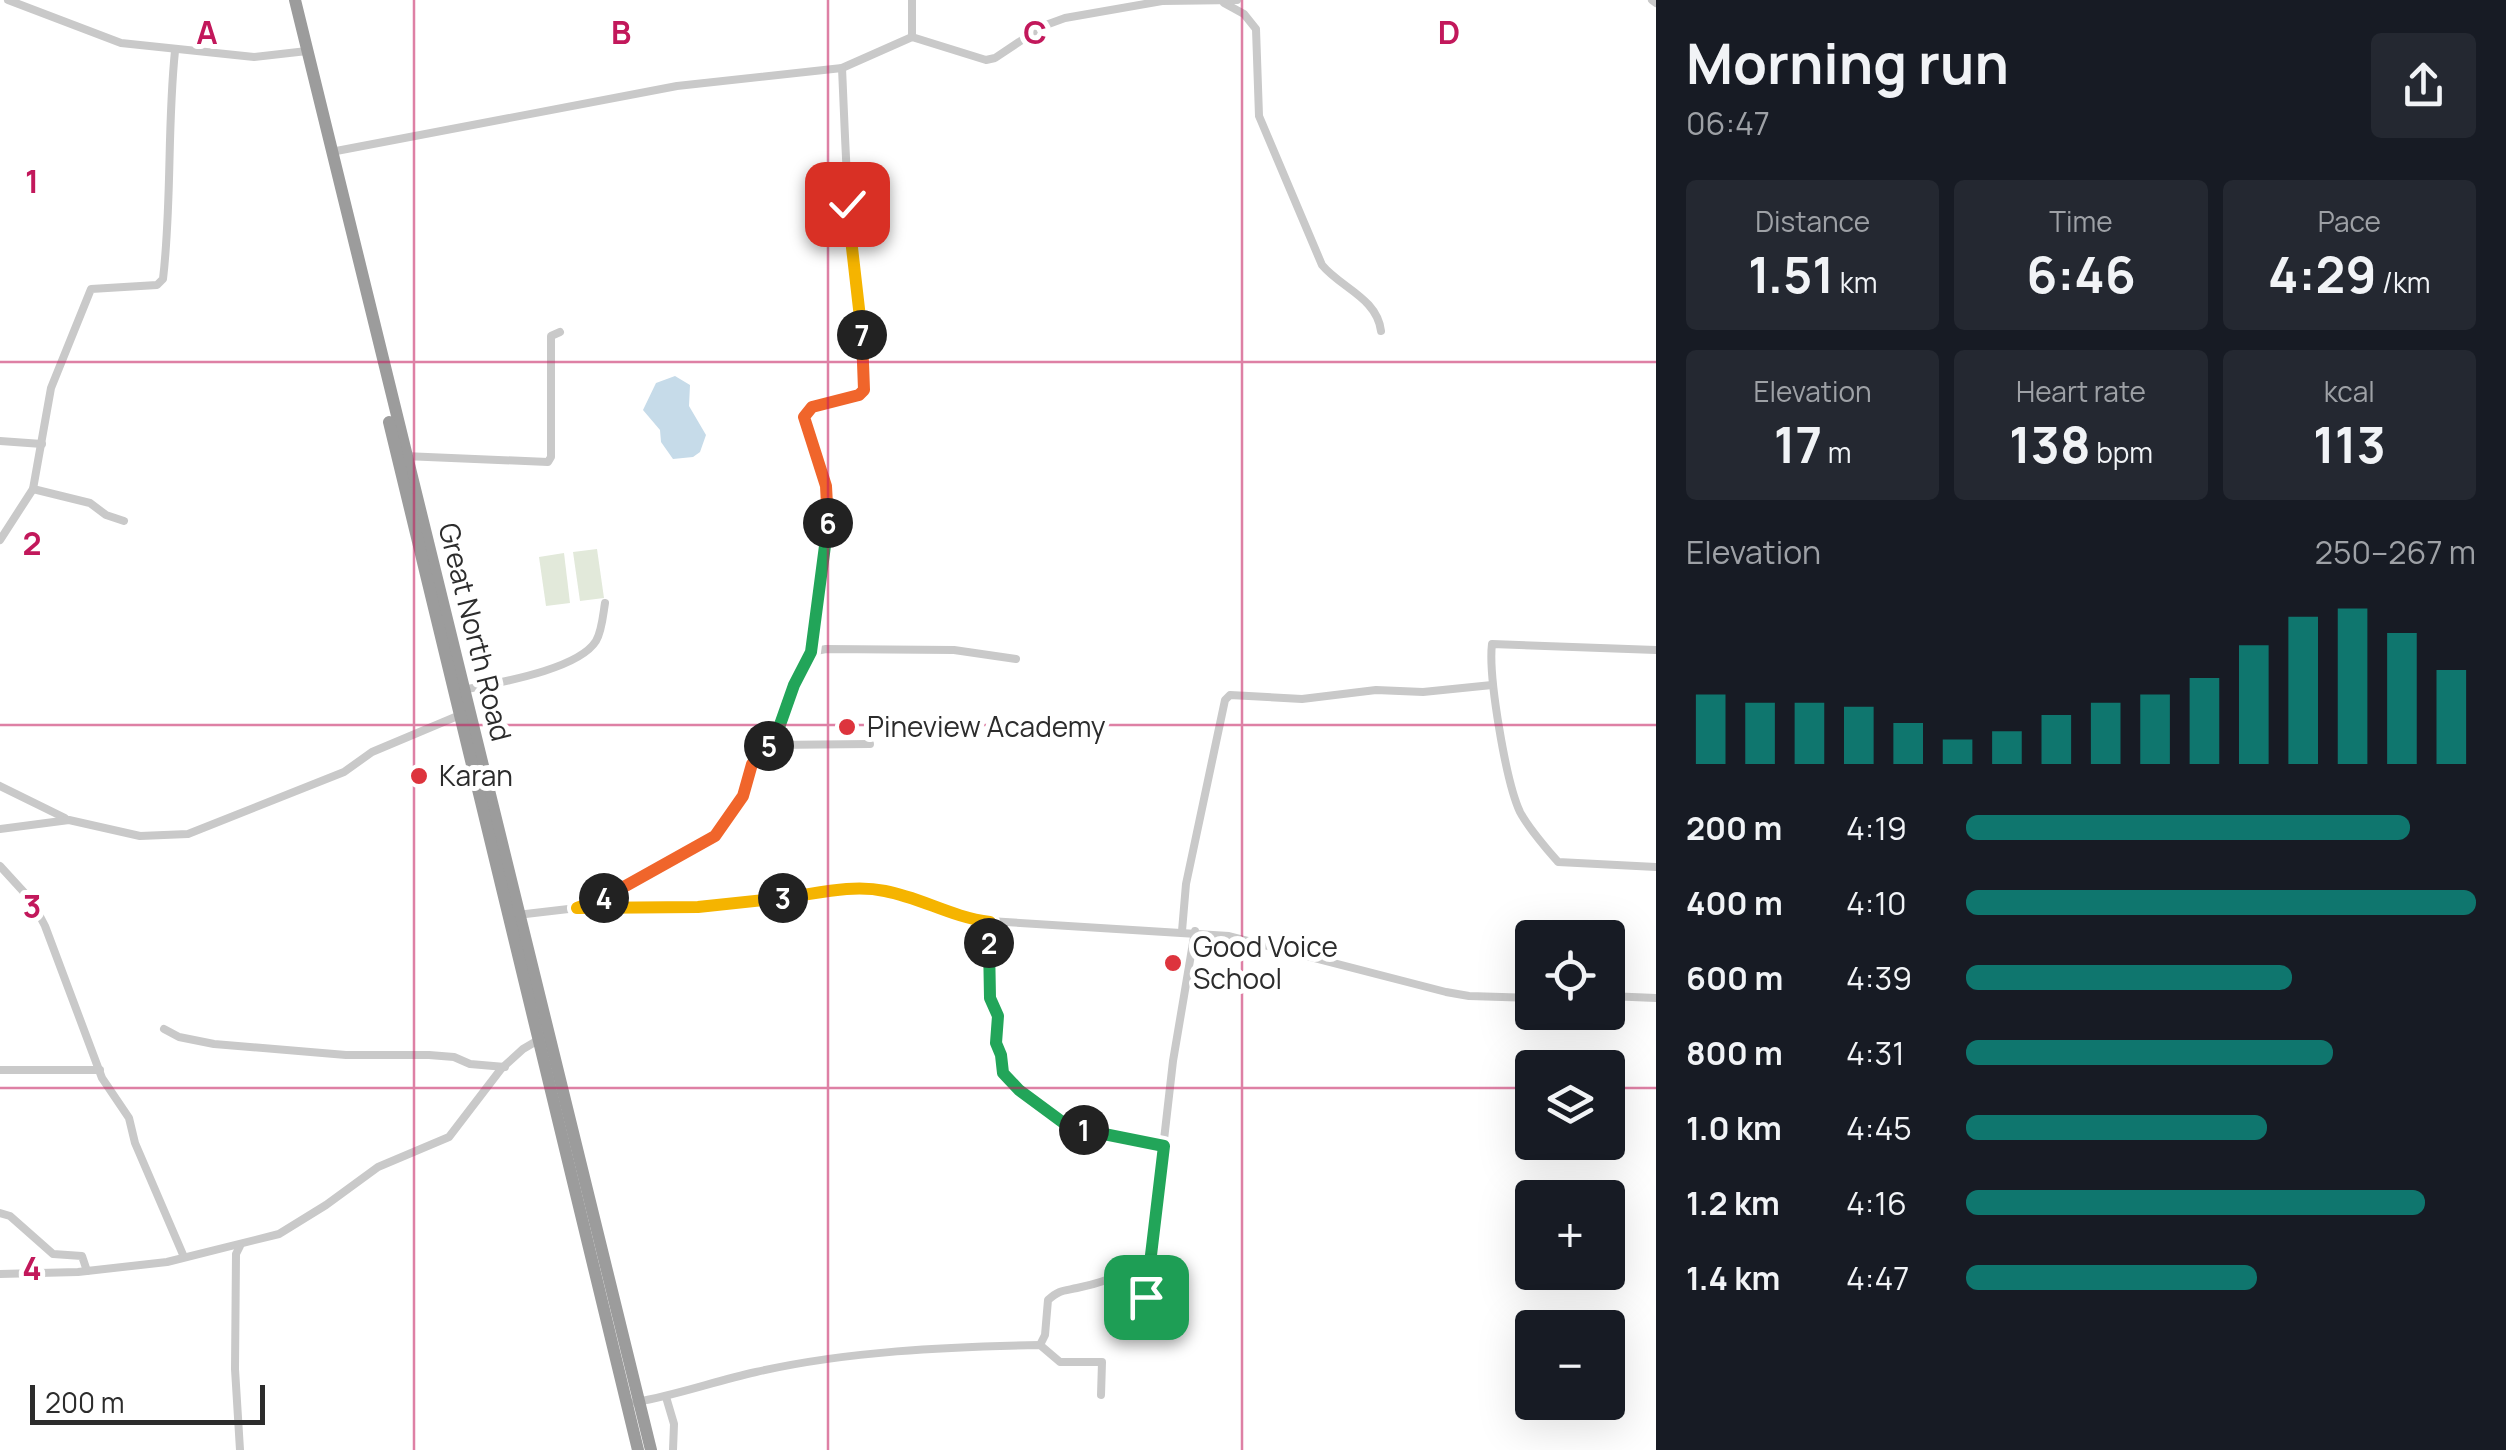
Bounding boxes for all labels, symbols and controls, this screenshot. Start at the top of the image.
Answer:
text: A [196,10,218,54]
text: B [611,10,631,54]
text: C [1023,10,1047,54]
text: D [1438,10,1460,54]
text: Morning run [1686,25,2009,101]
button: share [2371,33,2476,138]
text: 06:47 [1686,101,1770,145]
text: 1 [25,159,39,203]
pin [805,162,890,247]
icon: check [820,177,875,232]
text: Distance [1755,202,1870,240]
text: Time [2049,202,2113,240]
text: Pace [2318,202,2381,240]
text: 1.51 [1748,240,1834,308]
text: 6:46 [2026,240,2136,308]
text: 4:29 [2268,240,2376,308]
text: km [1834,263,1877,301]
text: /km [2376,263,2431,301]
pin: 7 [837,310,887,360]
text: 7 [855,316,869,354]
text: Elevation [1754,372,1872,410]
text: Heart rate [2016,372,2146,410]
text: kcal [2324,372,2375,410]
text: 17 [1774,410,1822,478]
text: 138 [2009,410,2091,478]
text: 113 [2313,410,2386,478]
text: m [1822,433,1852,471]
text: bpm [2091,433,2153,471]
pin: 6 [803,498,853,548]
text: 6 [819,504,837,542]
street label: Great North Road [430,519,521,745]
text: 2 [22,521,42,565]
text: Elevation [1686,530,1821,574]
text: 250–267 m [2315,530,2476,574]
place label: Pineview Academy [867,707,1106,745]
marker: Pineview Academy [836,716,858,738]
pin: 5 [744,721,794,771]
text: 5 [761,727,777,765]
place label: Karan [439,756,513,794]
marker: Karan [408,765,430,787]
text: 200 m [1686,806,1782,850]
text: 4:19 [1846,806,1907,850]
pin: 4 [579,873,629,923]
pin: 3 [758,873,808,923]
text: 4 [595,879,613,917]
text: 3 [775,879,791,917]
text: 400 m [1686,881,1783,925]
text: 4:10 [1846,881,1906,925]
text: 3 [23,884,41,928]
pin: 2 [964,918,1014,968]
map controls [1515,920,1625,1420]
button: locate [1515,920,1625,1030]
text: 2 [981,924,997,962]
place label: Good Voice School [1193,927,1338,997]
marker: Good Voice School [1162,952,1184,974]
text: 600 m [1686,956,1783,1000]
text: 4:39 [1846,956,1912,1000]
text: 800 m [1686,1031,1783,1075]
text: 4:31 [1846,1031,1905,1075]
button: layers [1515,1050,1625,1160]
pin: 1 [1059,1105,1109,1155]
text: 1.0 km [1686,1106,1782,1150]
text: 4:45 [1846,1106,1912,1150]
text: 1 [1078,1111,1090,1149]
button: + [1515,1180,1625,1290]
text: 1.2 km [1686,1181,1780,1225]
text: 4:16 [1846,1181,1907,1225]
text: 4 [22,1246,42,1290]
pin [1104,1255,1189,1340]
text: 1.4 km [1686,1256,1780,1300]
text: 4:47 [1846,1256,1909,1300]
icon: arrive [1119,1270,1174,1325]
button: − [1515,1310,1625,1420]
scale bar [30,1380,265,1424]
text: 200 m [45,1383,124,1421]

